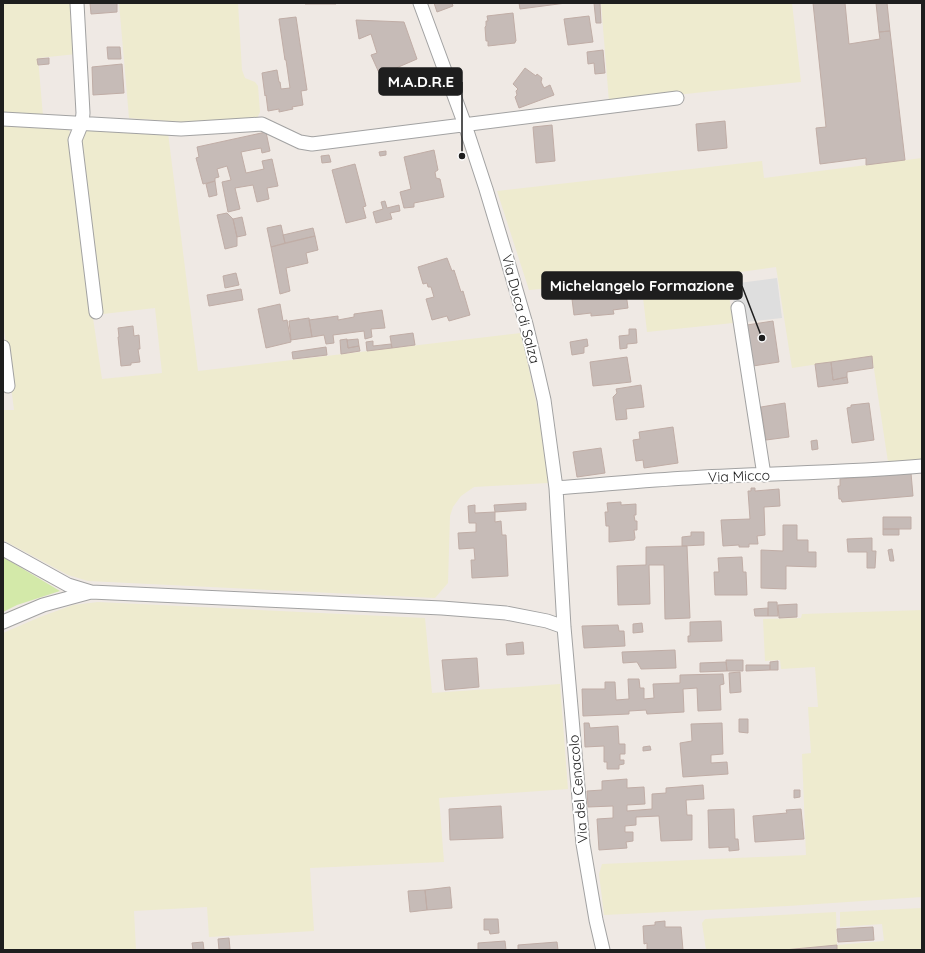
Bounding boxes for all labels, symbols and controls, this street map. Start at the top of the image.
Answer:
callout: M.A.D.R.E [379,68,462,95]
text: M.A.D.R.E [388,72,454,91]
street label: Via Duca di Salza [498,252,544,366]
callout: Michelangelo Formazione [542,272,742,299]
text: Michelangelo Formazione [550,276,734,295]
street label: Via Micco [708,466,770,486]
street label: Via del Cenacolo [564,734,592,844]

